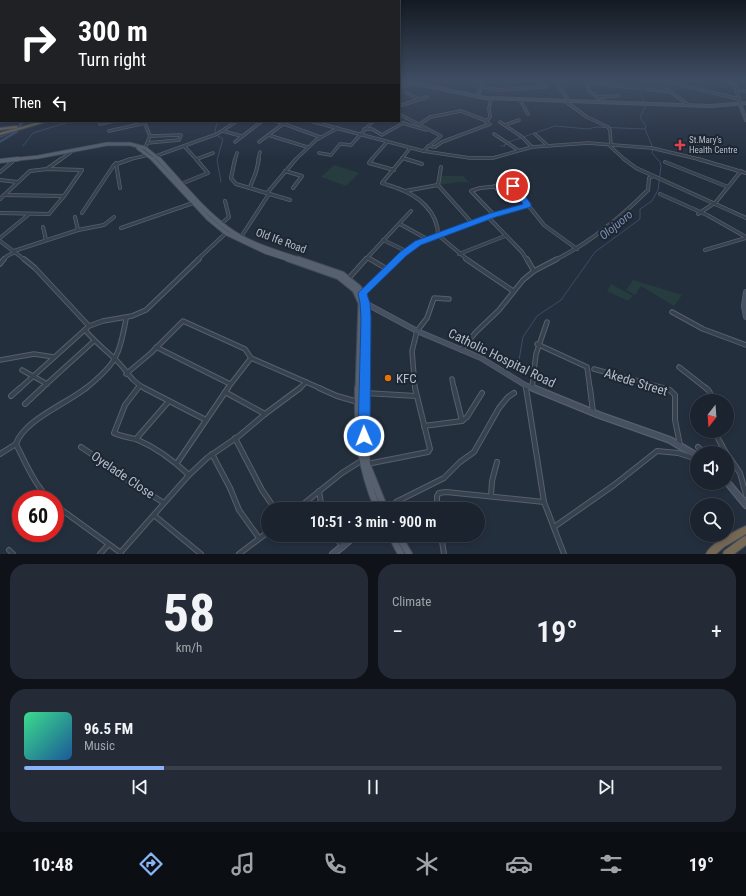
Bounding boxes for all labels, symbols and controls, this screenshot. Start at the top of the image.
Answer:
text: 300 m [78,15,148,48]
icon: right [12,16,64,68]
text: Turn right [78,49,146,70]
icon: left [49,92,71,114]
text: Then [12,94,41,112]
place label: St.Mary's Health Centre [689,135,737,155]
marker: St.Mary's Health Centre [674,139,686,151]
pin [496,169,530,203]
icon: arrive [502,175,524,197]
water label: Olojuoro [596,207,636,243]
street label: Old Ife Road [254,226,308,256]
street label: Catholic Hospital Road [446,326,558,390]
street label: Akede Street [603,365,670,399]
place label: KFC [396,371,417,386]
marker: KFC [383,373,393,383]
north arrow [690,394,734,438]
map controls [690,394,734,542]
position arrow [343,415,385,457]
button: sound [690,446,734,490]
street label: Oyelade Close [89,448,157,502]
speed limit sign: 60 [12,490,64,542]
button: search [690,498,734,542]
text: 10:51 · 3 min · 900 m [310,513,436,531]
text: 58 [163,583,215,644]
text: Climate [392,594,431,609]
text: 19° [536,614,578,649]
text: − [392,619,403,644]
text: + [711,619,722,644]
text: km/h [176,640,202,655]
text: 96.5 FM [84,720,133,738]
text: Music [84,738,115,753]
icon: previous [129,776,151,798]
icon: pause [362,776,384,798]
icon: next [595,776,617,798]
icon: directions [137,850,165,878]
icon: music [229,850,257,878]
icon: phone [321,850,349,878]
icon: climate [413,850,441,878]
icon: car [505,850,533,878]
icon: filters [597,850,625,878]
text: 10:48 [32,854,73,875]
text: 19° [689,854,714,875]

